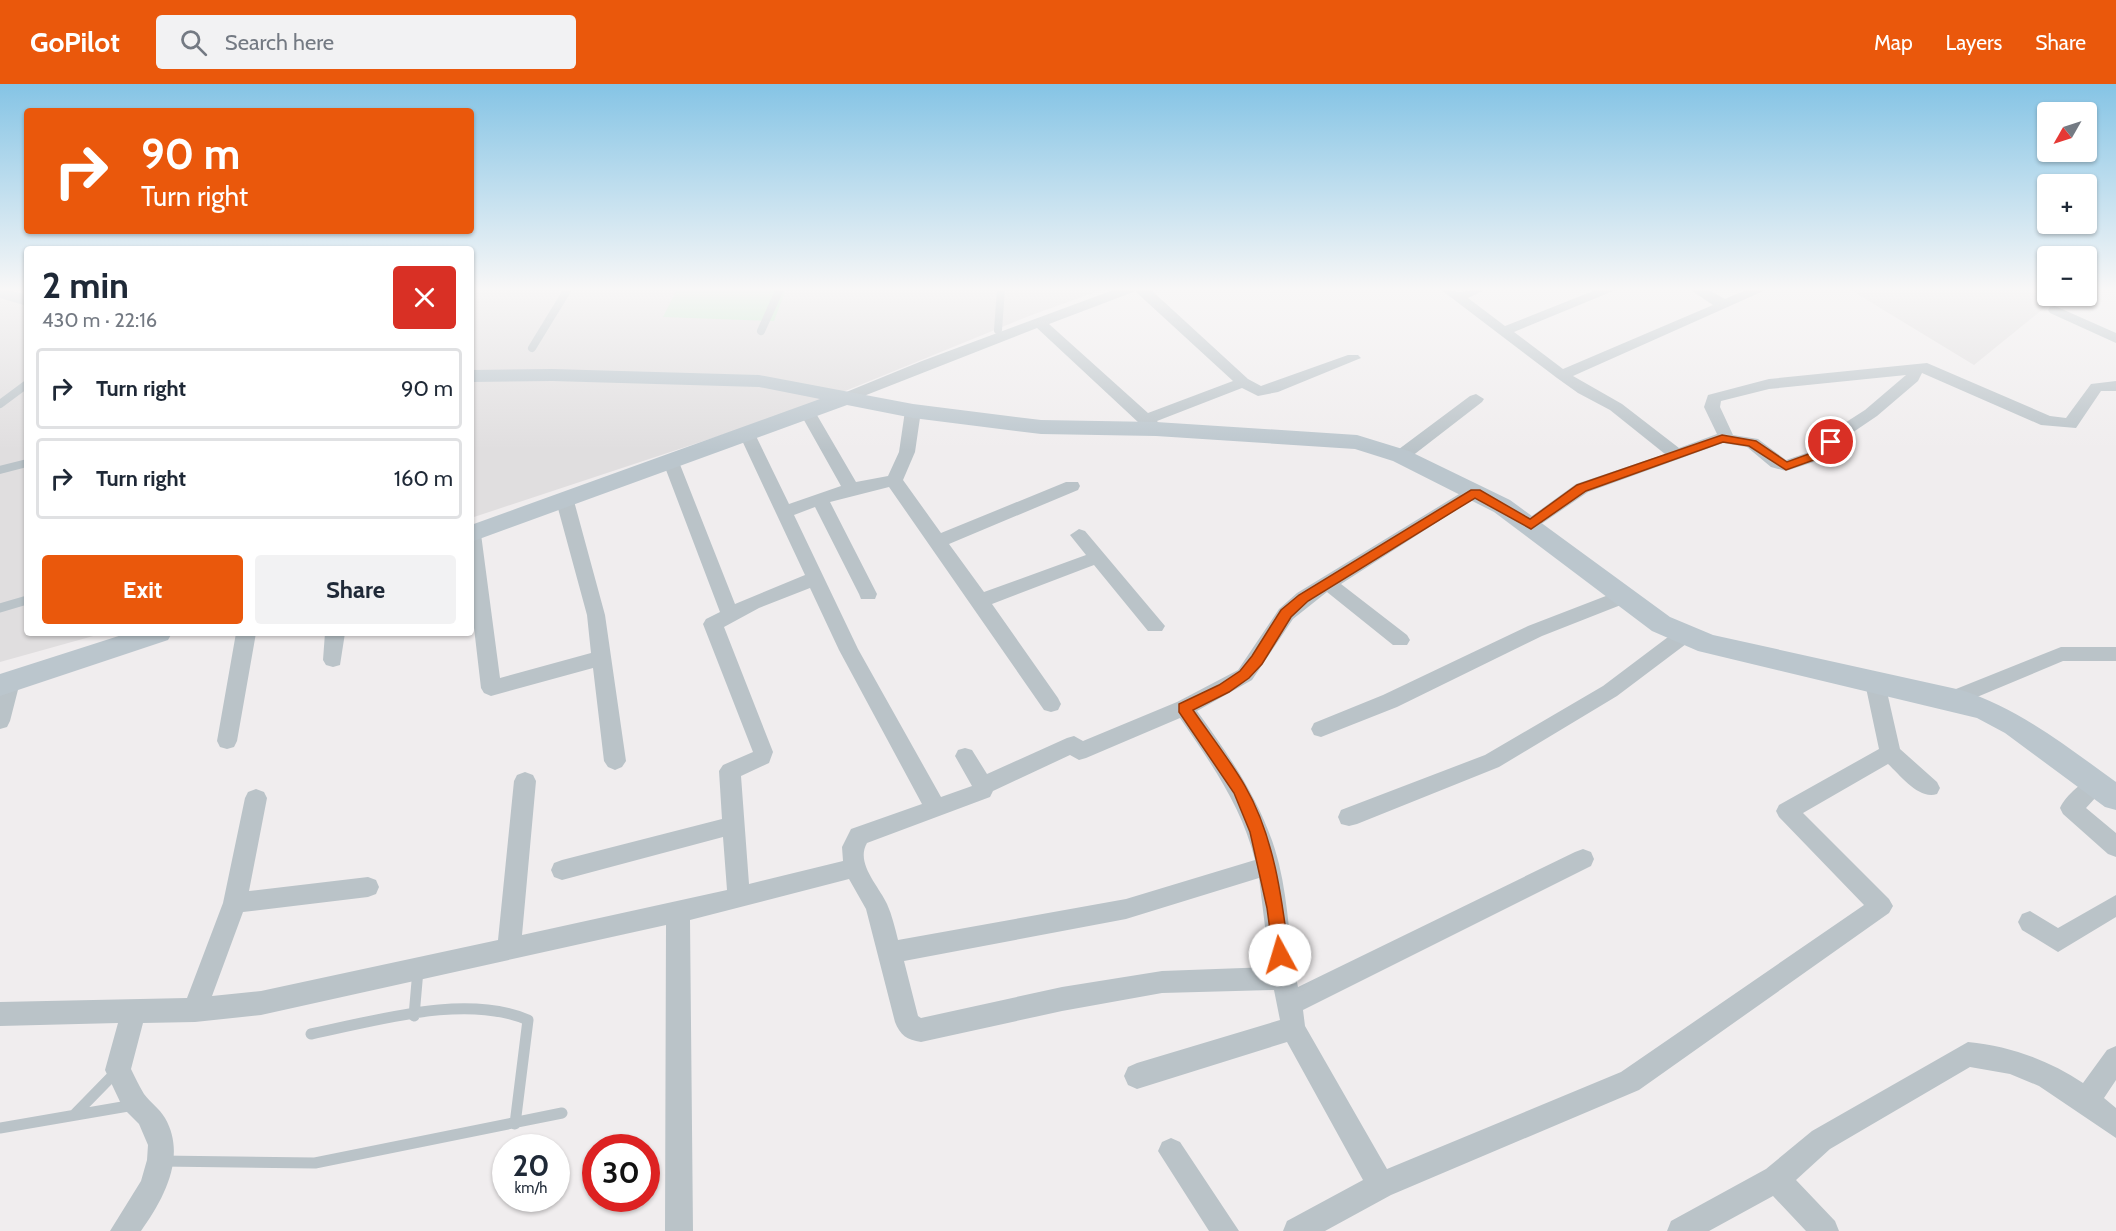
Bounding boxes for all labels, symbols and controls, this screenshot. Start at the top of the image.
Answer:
search box [156,15,576,69]
text: GoPilot [30,25,120,59]
icon: search [177,26,210,59]
text: Search here [225,29,334,56]
text: Map [1874,30,1913,55]
text: Layers [1946,30,2002,55]
text: Share [2035,30,2086,55]
north arrow [2037,102,2097,162]
map controls [2037,102,2097,306]
text: 90 m [141,128,240,180]
icon: right [42,132,120,210]
button: + [2037,174,2097,234]
text: Turn right [141,180,248,213]
button: − [2037,246,2097,306]
text: 2 min [42,263,129,307]
button: close [393,266,456,329]
text: 430 m · 22:16 [42,308,157,332]
icon: right [45,372,78,405]
text: Turn right [96,375,186,402]
text: 90 m [401,375,453,402]
pin [1805,416,1856,467]
icon: arrive [1814,425,1847,458]
icon: right [45,462,78,495]
text: Turn right [96,465,186,492]
text: 160 m [394,465,453,492]
button: Exit [42,555,243,624]
button: Share [255,555,456,624]
position arrow [1248,923,1312,987]
speed limit sign: 30 [582,1134,660,1212]
text: 20 [512,1147,550,1184]
text: km/h [515,1179,547,1197]

